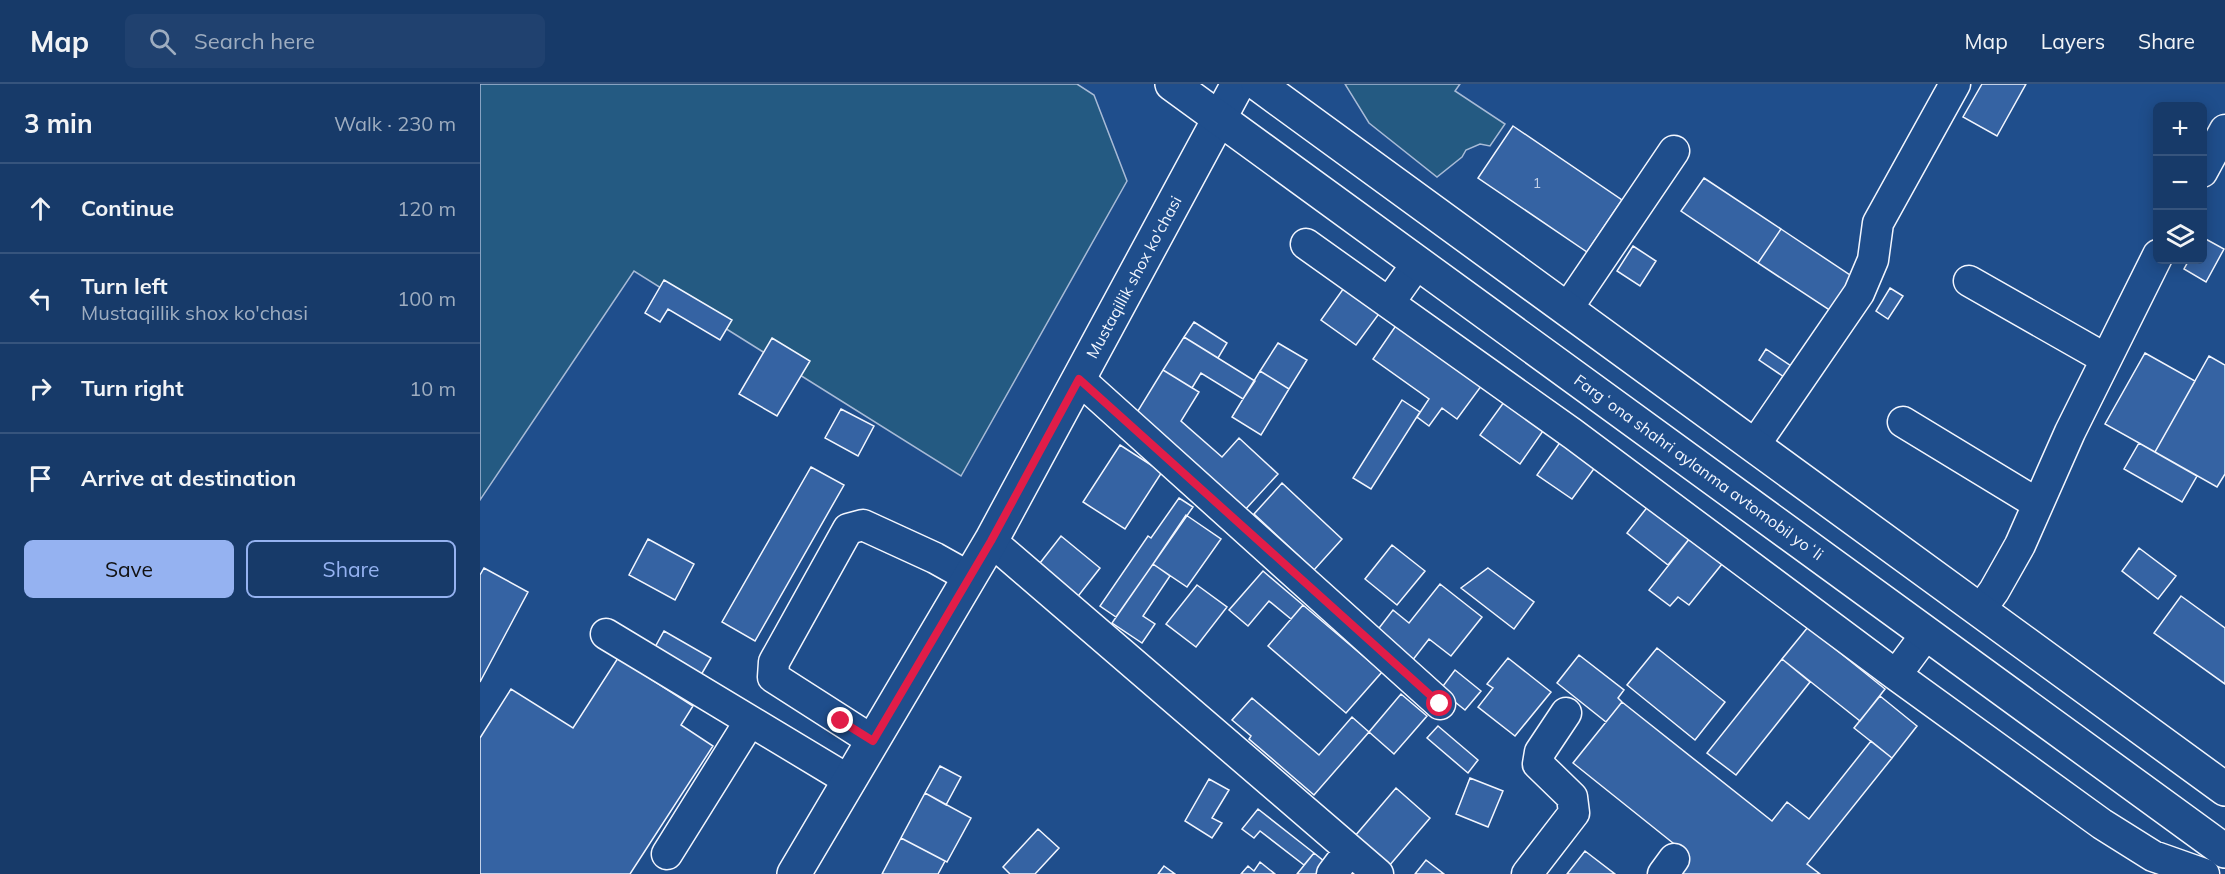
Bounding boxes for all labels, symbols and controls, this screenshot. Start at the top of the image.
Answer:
search box [125,14,545,68]
text: Map [30,24,89,59]
icon: search [146,25,179,58]
text: Search here [194,27,315,55]
text: Map [1965,28,2008,54]
text: Layers [2041,28,2105,54]
text: Share [2138,28,2195,54]
map controls [2153,102,2207,264]
button: + [2153,102,2207,156]
text: 3 min [24,107,93,140]
text: Walk · 230 m [334,111,456,136]
button: − [2153,156,2207,210]
house number: 1 [1533,174,1541,192]
icon: ahead [24,192,57,225]
street label: Mustaqillik shox ko'chasi [1082,192,1186,362]
text: Continue [81,194,174,222]
text: 120 m [397,196,456,221]
button: layers [2153,210,2207,264]
text: Turn left [81,272,168,300]
icon: left [24,282,57,315]
text: 100 m [397,286,456,311]
text: Mustaqillik shox ko'chasi [81,300,308,325]
street label: Fargʻona shahri aylanma avtomobil yoʻli [1570,370,1828,564]
icon: right [24,372,57,405]
text: Turn right [81,374,184,402]
text: 10 m [409,376,456,401]
icon: arrive [24,462,57,495]
text: Arrive at destination [81,464,296,492]
button: Save [24,540,234,598]
button: Share [246,540,456,598]
route start [1426,690,1452,716]
route end [827,707,853,733]

